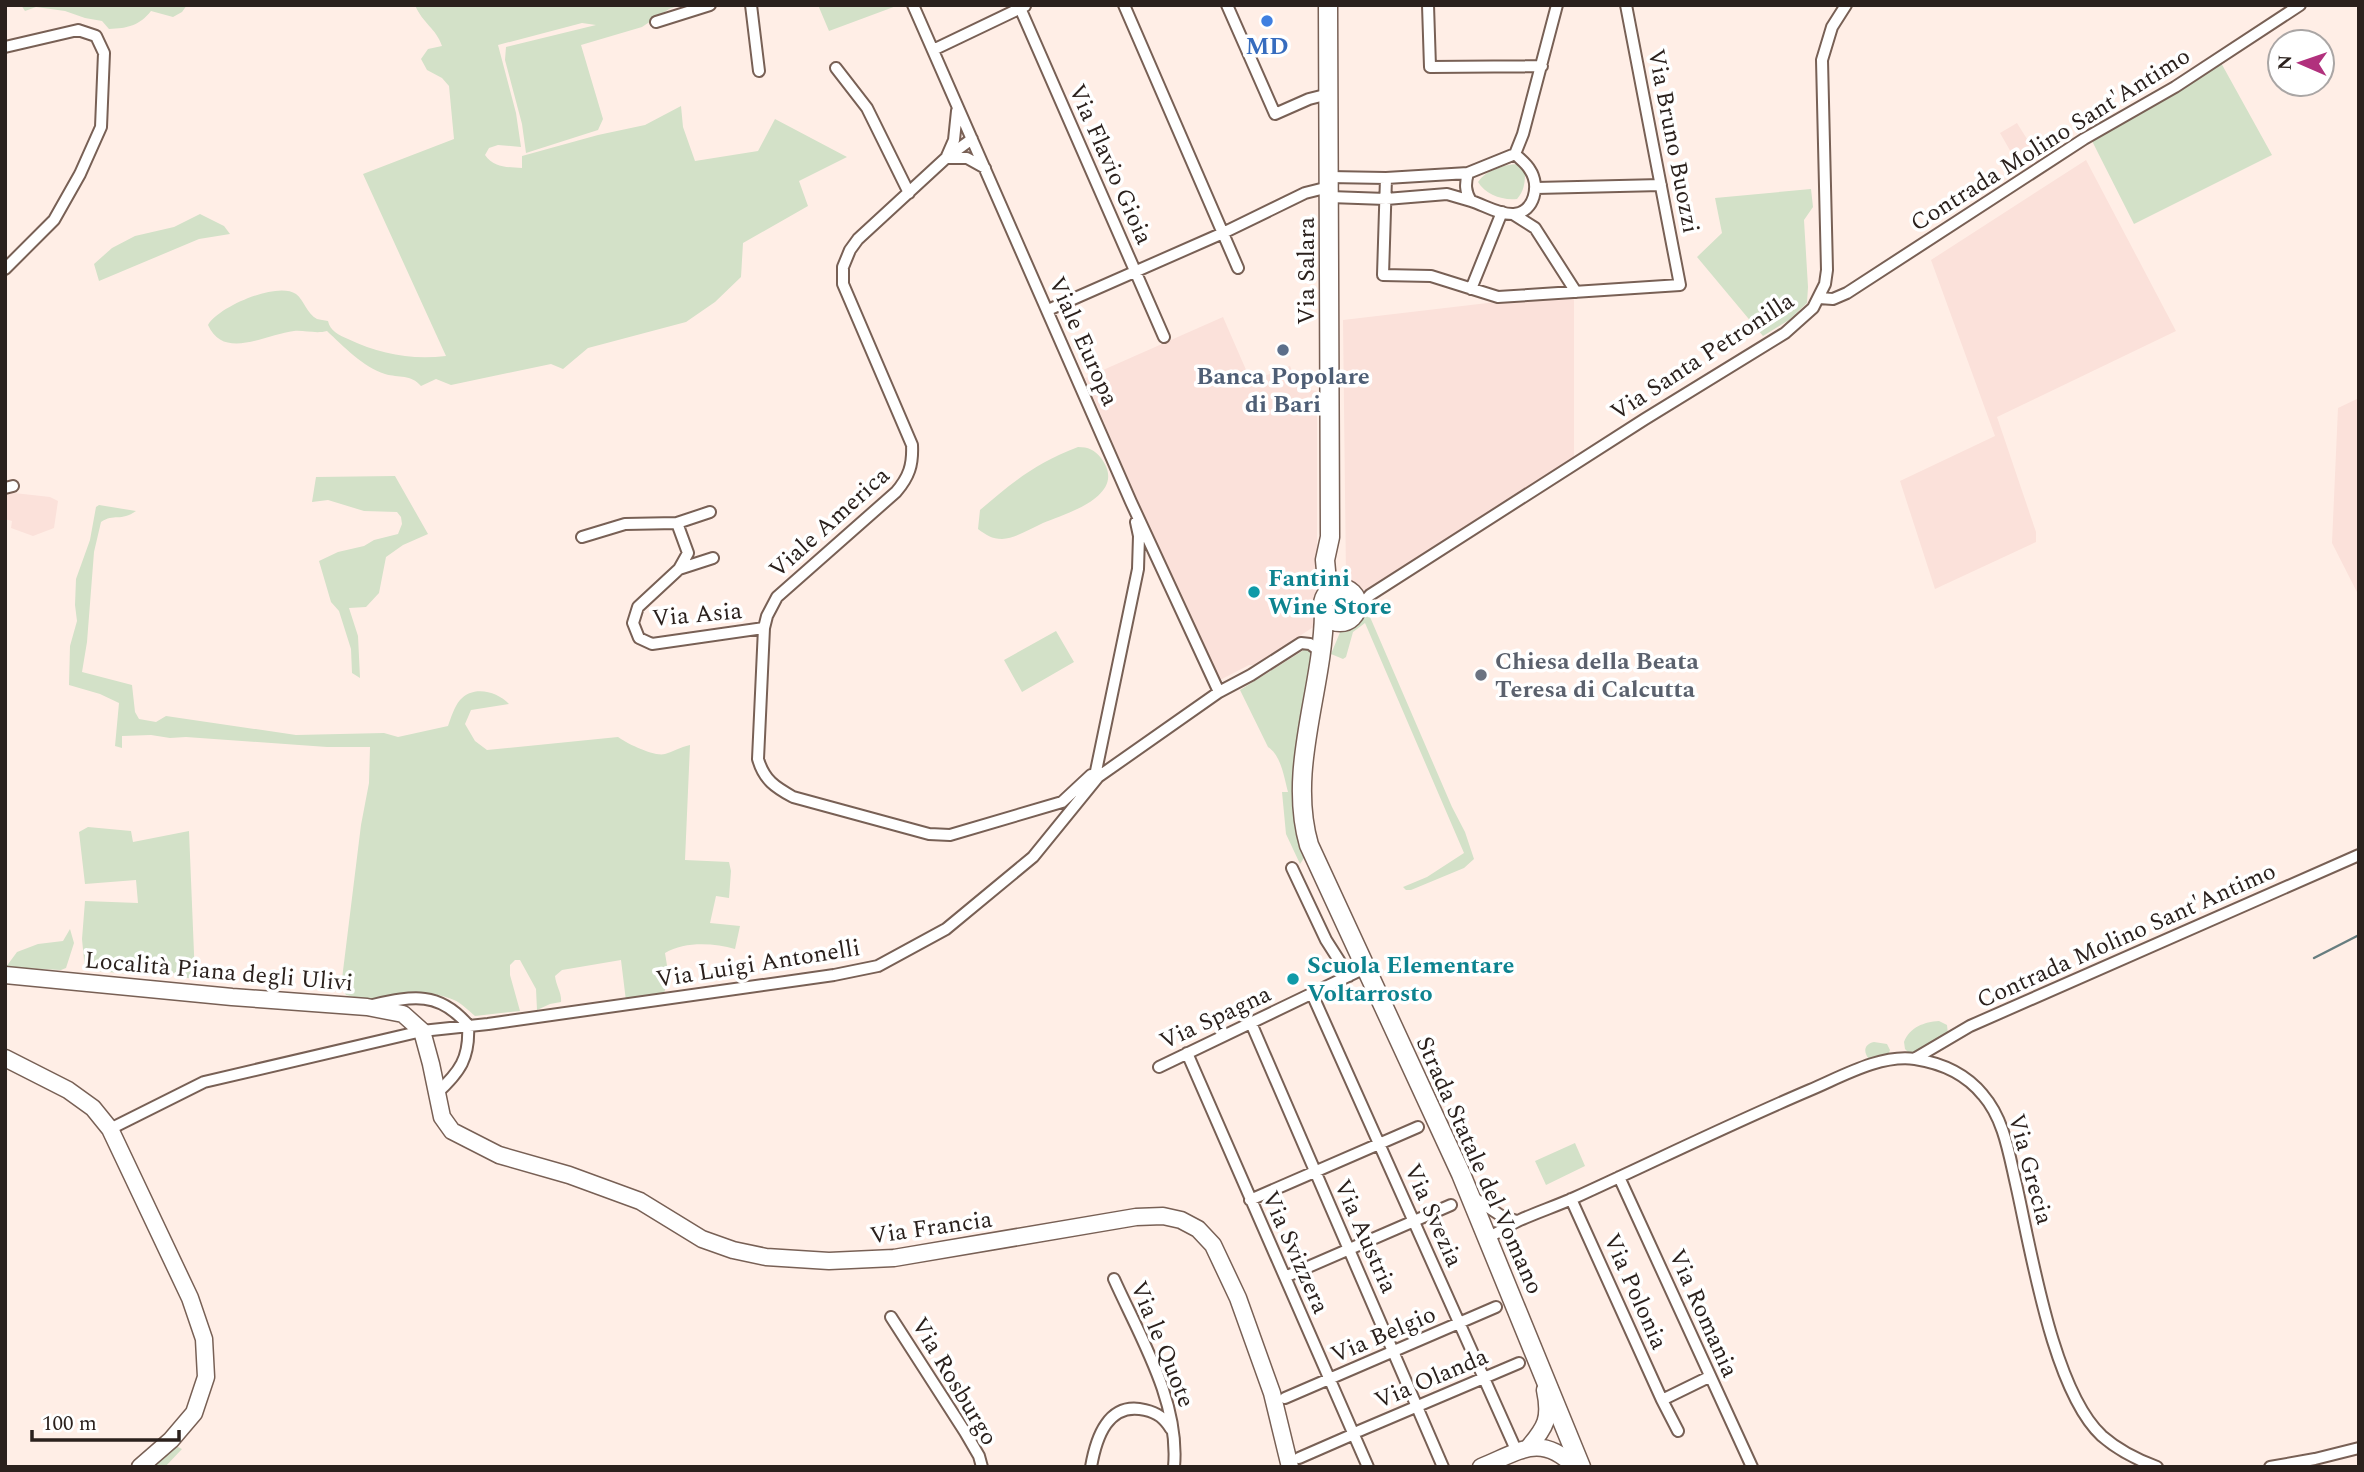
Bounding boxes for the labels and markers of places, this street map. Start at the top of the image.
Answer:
marker: MD [1259,13,1275,29]
place label: MD [1245,29,1289,65]
marker: Banca Popolare di Bari [1275,342,1291,358]
place label: Banca Popolare di Bari [1196,359,1370,423]
place label: Fantini Wine Store [1268,561,1392,625]
marker: Fantini Wine Store [1246,584,1262,600]
place label: Chiesa della Beata Teresa di Calcutta [1495,644,1699,708]
marker: Chiesa della Beata Teresa di Calcutta [1473,667,1489,683]
place label: Scuola Elementare Voltarrosto [1307,948,1514,1012]
marker: Scuola Elementare Voltarrosto [1285,971,1301,987]

